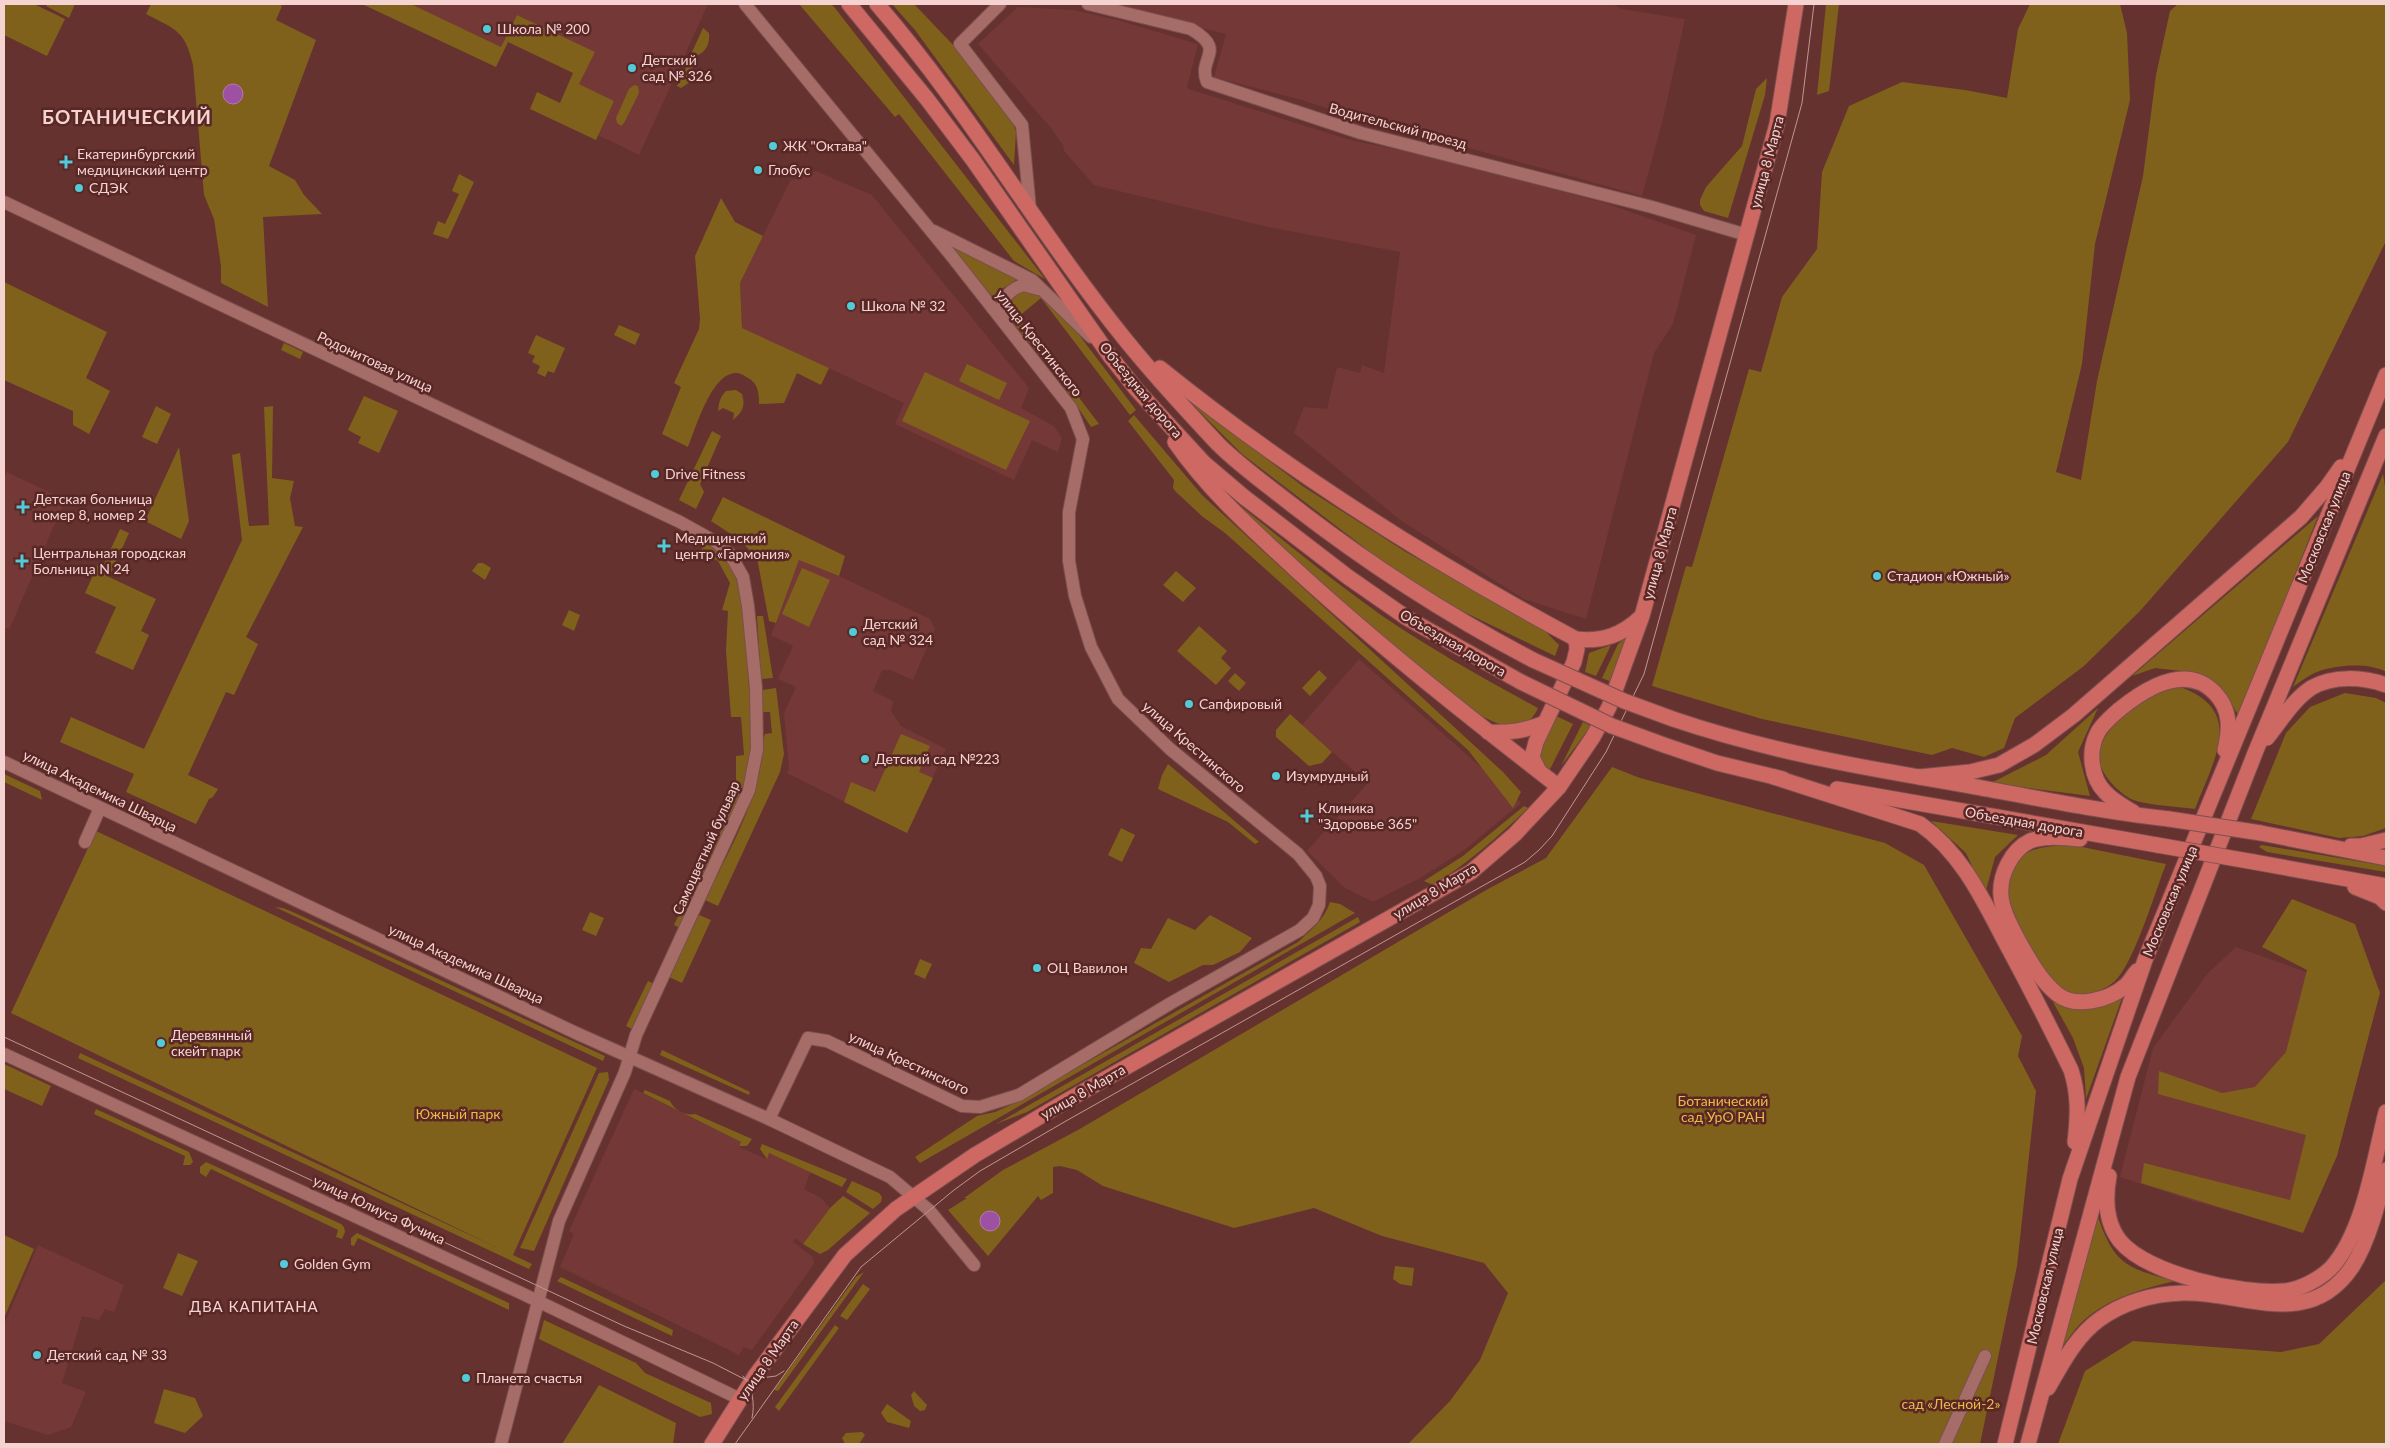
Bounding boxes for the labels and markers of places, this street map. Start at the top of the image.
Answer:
place label: Школа № 200 [497,20,590,37]
marker: Школа № 200 [481,23,493,35]
place label: Детский сад № 326 [642,51,712,84]
marker: Детский сад № 326 [626,62,638,74]
place label: ЖК "Октава" [783,137,867,154]
marker: ЖК "Октава" [767,140,779,152]
place label: Екатеринбургский медицинский центр [77,145,208,178]
marker: Екатеринбургский медицинский центр [59,155,73,169]
place label: Глобус [768,161,811,178]
marker: Глобус [752,164,764,176]
place label: СДЭК [89,179,129,196]
marker: СДЭК [73,182,85,194]
place label: Школа № 32 [861,297,945,314]
marker: Школа № 32 [845,300,857,312]
place label: Drive Fitness [665,465,746,482]
marker: Drive Fitness [649,468,661,480]
place label: Детская больница номер 8, номер 2 [34,490,152,523]
marker: Детская больница номер 8, номер 2 [16,500,30,514]
place label: Медицинский центр «Гармония» [675,529,790,562]
marker: Медицинский центр «Гармония» [657,539,671,553]
place label: Центральная городская Больница N 24 [33,544,186,577]
marker: Центральная городская Больница N 24 [15,554,29,568]
place label: Стадион «Южный» [1887,567,2010,584]
marker: Стадион «Южный» [1871,570,1883,582]
place label: Детский сад № 324 [863,615,933,648]
marker: Детский сад № 324 [847,626,859,638]
place label: Сапфировый [1199,695,1282,712]
marker: Сапфировый [1183,698,1195,710]
place label: Детский сад №223 [875,750,1000,767]
marker: Детский сад №223 [859,753,871,765]
place label: Изумрудный [1286,767,1369,784]
marker: Изумрудный [1270,770,1282,782]
place label: Клиника "Здоровье 365" [1318,799,1417,832]
marker: Клиника "Здоровье 365" [1300,809,1314,823]
place label: ОЦ Вавилон [1047,959,1128,976]
marker: ОЦ Вавилон [1031,962,1043,974]
place label: Деревянный скейт парк [171,1026,252,1059]
marker: Деревянный скейт парк [155,1037,167,1049]
place label: Golden Gym [294,1255,371,1272]
marker: Golden Gym [278,1258,290,1270]
place label: Детский сад № 33 [47,1346,167,1363]
marker: Детский сад № 33 [31,1349,43,1361]
place label: Планета счастья [476,1369,582,1386]
marker: Планета счастья [460,1372,472,1384]

